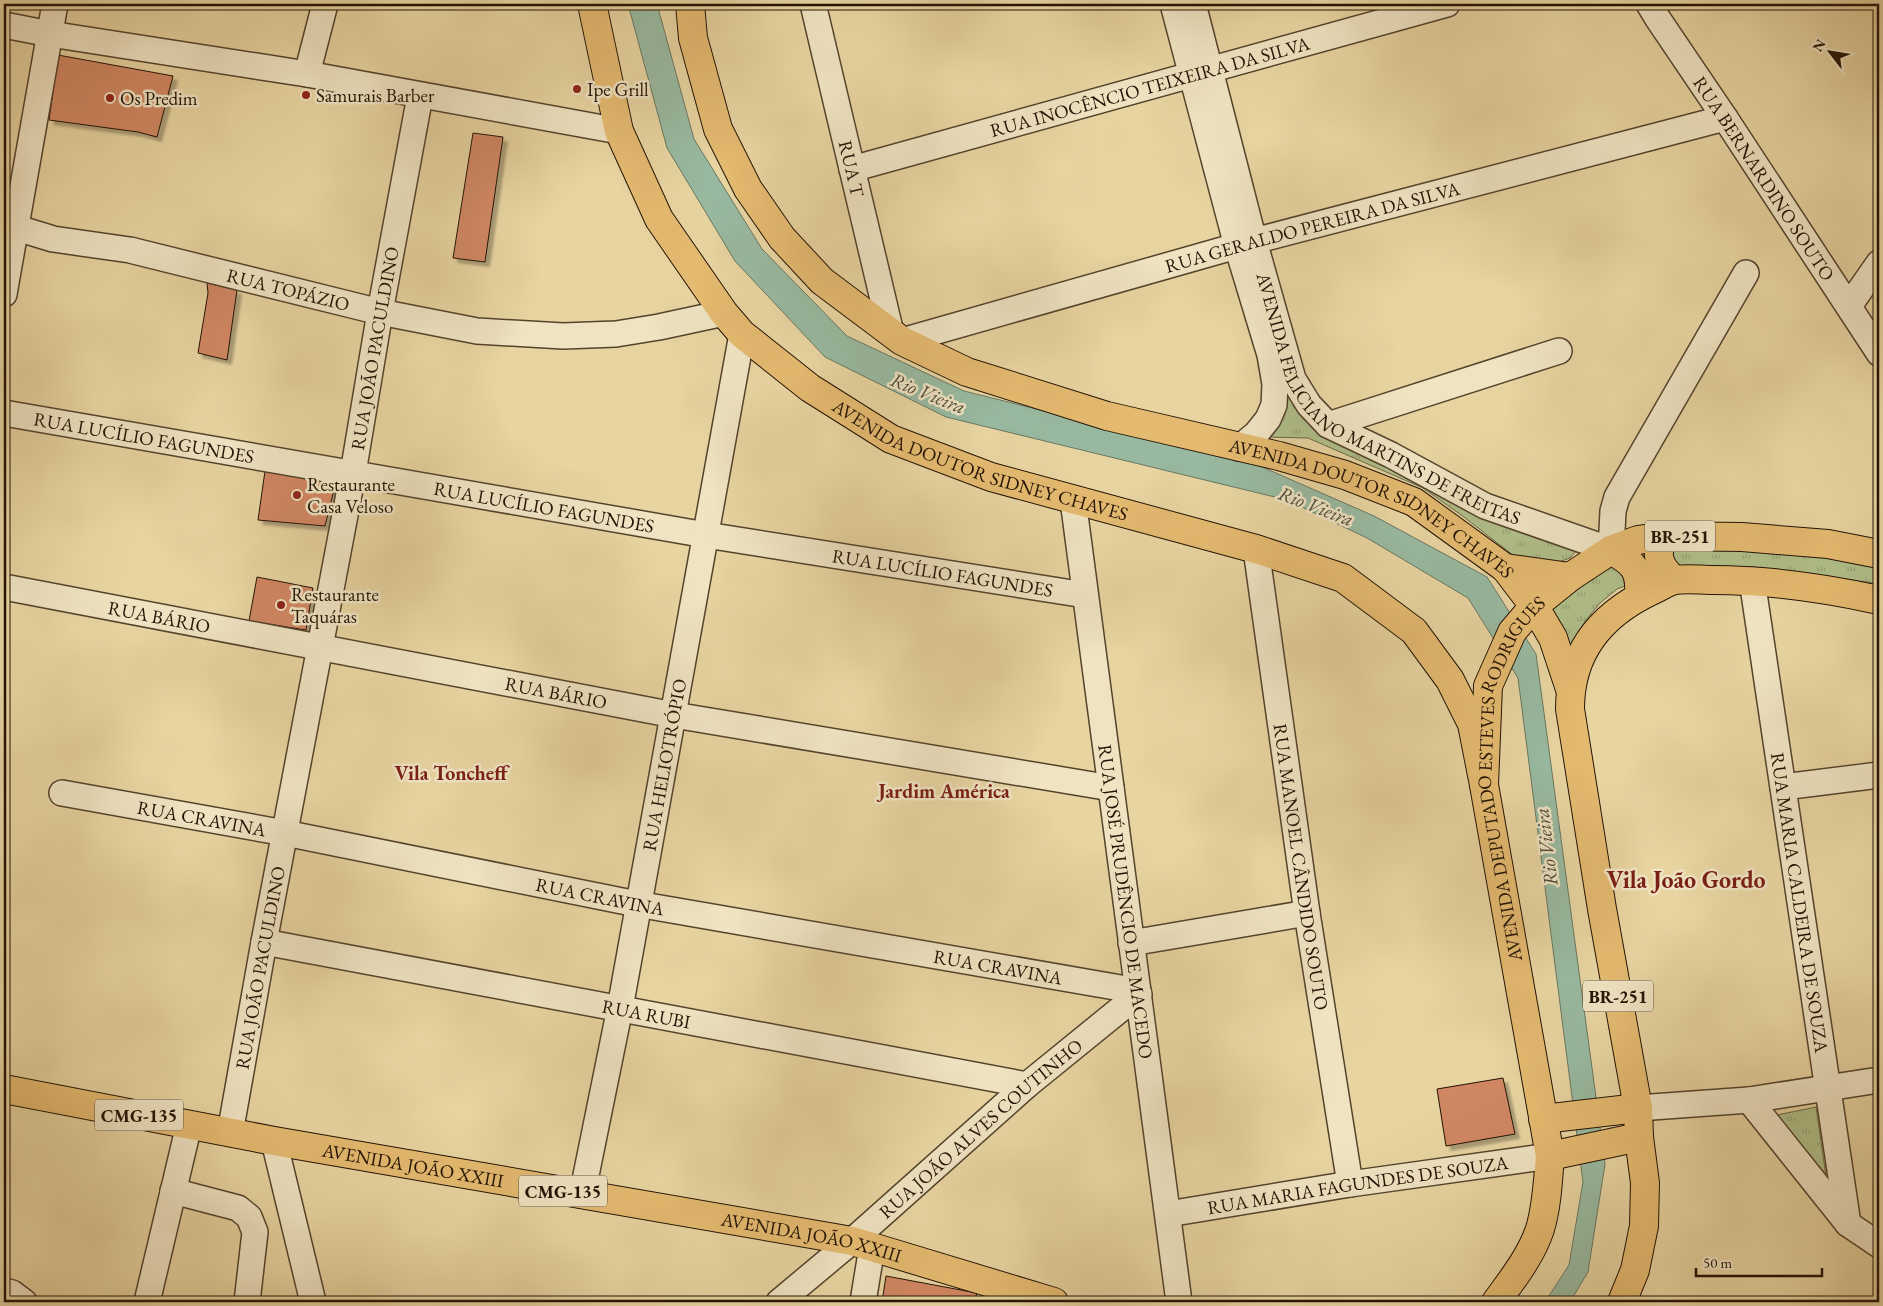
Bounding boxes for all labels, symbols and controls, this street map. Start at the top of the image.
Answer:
north arrow [1806,28,1856,78]
street label: RUA INOCÊNCIO TEIXEIRA DA SILVA [987,30,1313,143]
text: N [1808,35,1830,55]
street label: RUA BERNARDINO SOUTO [1688,71,1841,285]
place label: Ipe Grill [587,77,649,102]
place label: Samurais Barber [316,83,435,108]
marker: Ipe Grill [571,83,583,95]
place label: Os Predim [120,86,198,111]
marker: Samurais Barber [300,89,312,101]
marker: Os Predim [104,92,116,104]
street label: RUA T [833,138,871,199]
street label: RUA GERALDO PEREIRA DA SILVA [1162,175,1463,278]
street label: RUA JOÃO PACULDINO [345,244,404,452]
street label: RUA TOPÁZIO [224,262,352,317]
street label: AVENIDA FELICIANO MARTINS DE FREITAS [1251,269,1524,530]
water label: Rio Vieira [887,366,969,420]
street label: AVENIDA DOUTOR SIDNEY CHAVES [827,392,1131,526]
street label: RUA LUCÍLIO FAGUNDES [32,406,256,469]
street label: AVENIDA DOUTOR SIDNEY CHAVES [1226,432,1521,583]
place label: Restaurante Casa Veloso [307,472,395,519]
street label: RUA LUCÍLIO FAGUNDES [432,475,656,538]
water label: Rio Vieira [1275,480,1357,532]
marker: Restaurante Casa Veloso [291,489,303,501]
road number: BR-251 [1645,520,1715,552]
street label: RUA LUCÍLIO FAGUNDES [830,543,1055,602]
place label: Restaurante Taquáras [291,582,379,629]
street label: AVENIDA DEPUTADO ESTEVES RODRIGUES [1471,590,1550,965]
street label: RUA BÁRIO [106,595,212,639]
marker: Restaurante Taquáras [275,599,287,611]
street label: RUA BÁRIO [503,670,609,714]
street label: RUA HELIOTRÓPIO [636,677,692,853]
street label: RUA MANOEL CÂNDIDO SOUTO [1268,722,1335,1012]
street label: RUA JOSÉ PRUDÊNCIO DE MACEDO [1093,743,1159,1060]
street label: RUA MARIA CALDEIRA DE SOUZA [1765,751,1835,1055]
district label: Vila Toncheff [395,760,510,786]
district label: Jardim América [876,778,1010,804]
street label: RUA CRAVINA [135,794,269,842]
water label: Rio Vieira [1528,806,1564,888]
street label: RUA JOÃO PACULDINO [229,864,291,1071]
district label: Vila João Gordo [1606,864,1766,895]
street label: RUA CRAVINA [534,871,667,921]
street label: RUA CRAVINA [932,943,1065,990]
road number: BR-251 [1583,980,1653,1011]
street label: RUA RUBI [600,993,693,1034]
street label: RUA JOÃO ALVES COUTINHO [873,1033,1087,1224]
road number: CMG-135 [95,1100,183,1130]
street label: AVENIDA JOÃO XXIII [319,1137,506,1193]
street label: RUA MARIA FAGUNDES DE SOUZA [1205,1149,1511,1220]
road number: CMG-135 [519,1176,607,1206]
street label: AVENIDA JOÃO XXIII [718,1206,905,1268]
scale bar [1696,1246,1822,1278]
text: 50 m [1703,1253,1732,1272]

